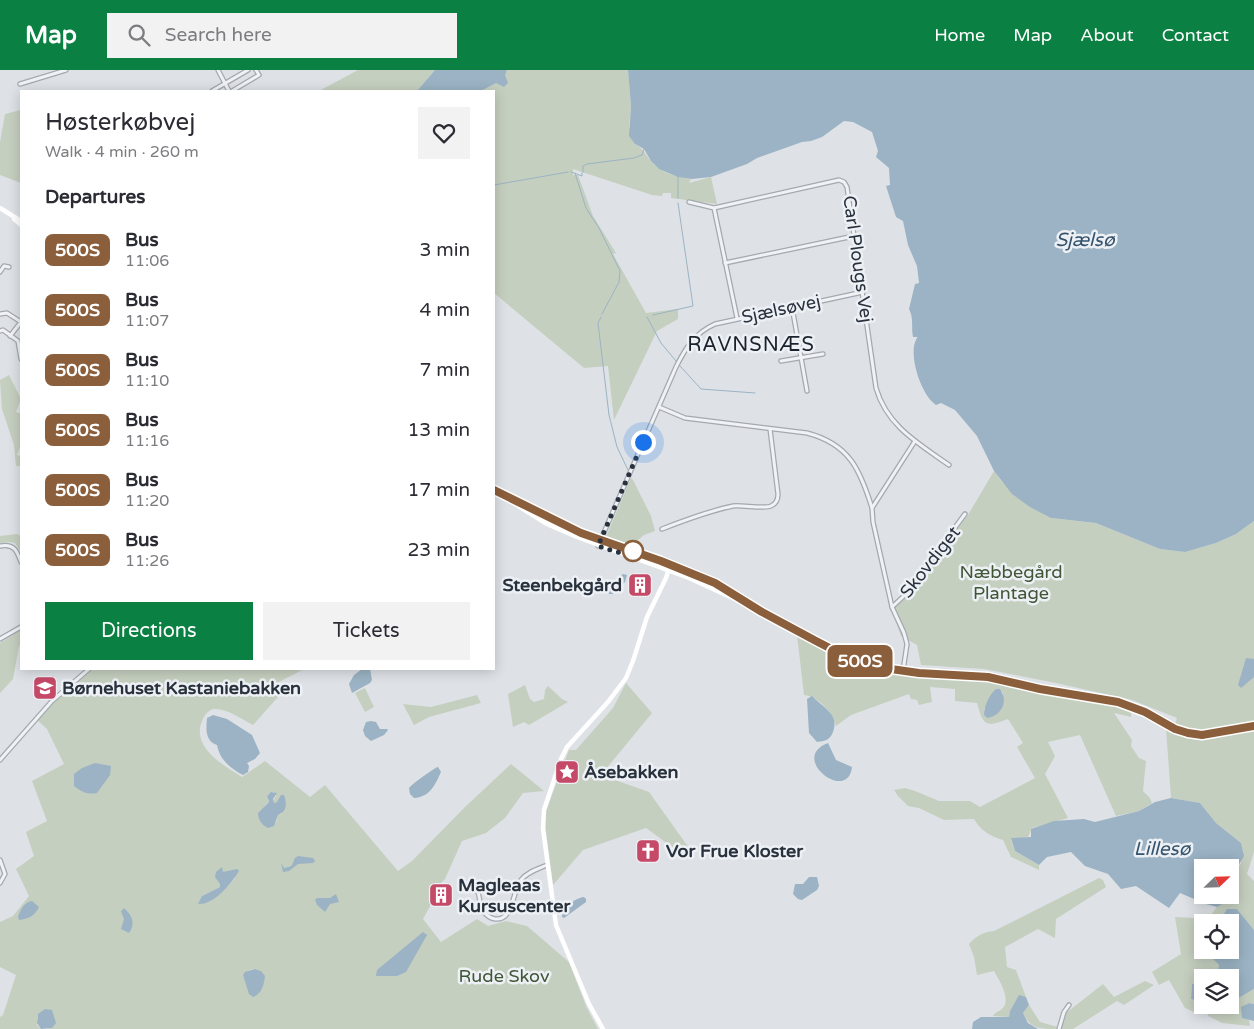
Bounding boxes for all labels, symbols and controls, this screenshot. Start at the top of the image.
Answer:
search box [107,13,457,58]
text: Map [25,21,77,50]
icon: search [125,21,153,49]
text: Search here [165,24,272,46]
text: Home [934,24,985,46]
text: Map [1013,24,1052,46]
text: About [1080,24,1134,46]
text: Contact [1162,24,1229,46]
button: heart [418,107,470,159]
text: Høsterkøbvej [45,108,195,137]
text: Walk · 4 min · 260 m [45,142,199,162]
text: Departures [45,186,145,208]
street label: Carl Plougs Vej [838,194,878,324]
text: Bus [125,229,159,251]
water label: Sjælsø [1055,229,1116,251]
text: 500S [55,239,100,261]
text: 3 min [419,239,470,261]
text: 11:06 [125,251,169,271]
text: Bus [125,289,159,311]
street label: Sjælsøvej [740,290,822,328]
text: 500S [55,299,100,321]
text: 4 min [419,299,470,321]
text: 11:07 [125,311,169,331]
district label: RAVNSNÆS [687,333,815,357]
text: Bus [125,349,159,371]
text: 500S [55,359,100,381]
text: 7 min [419,359,470,381]
text: 11:10 [125,371,169,391]
text: Bus [125,409,159,431]
text: 500S [55,419,100,441]
text: 13 min [407,419,470,441]
your location [631,430,656,455]
text: 11:16 [125,431,169,451]
text: Bus [125,469,159,491]
text: 500S [55,479,100,501]
text: 17 min [407,479,470,501]
text: 11:20 [125,491,169,511]
street label: Skovdiget [895,522,965,602]
text: Bus [125,529,159,551]
text: 500S [55,539,100,561]
text: 23 min [407,539,470,561]
unlabelled marker [622,540,644,562]
text: 11:26 [125,551,169,571]
park label: Næbbegård Plantage [959,561,1063,604]
building icon: Steenbekgård [627,572,653,598]
place label: Steenbekgård [503,574,622,596]
button: Directions [45,602,253,660]
button: Tickets [263,602,470,660]
line badge: 500S [825,645,895,677]
text: 500S [838,650,883,672]
school or university icon: Børnehuset Kastaniebakken [32,675,58,701]
place label: Børnehuset Kastaniebakken [62,677,301,699]
place icon: Åsebakken [554,759,580,785]
place label: Åsebakken [584,761,678,783]
church icon: Vor Frue Kloster [635,838,661,864]
water label: Lillesø [1134,838,1192,860]
place label: Vor Frue Kloster [666,840,804,862]
north arrow [1194,859,1239,904]
map controls [1194,859,1239,1014]
place label: Magleaas Kursuscenter [458,874,572,917]
building icon: Magleaas Kursuscenter [428,882,454,908]
button: locate [1194,914,1239,959]
park label: Rude Skov [459,965,550,987]
button: layers [1194,969,1239,1014]

